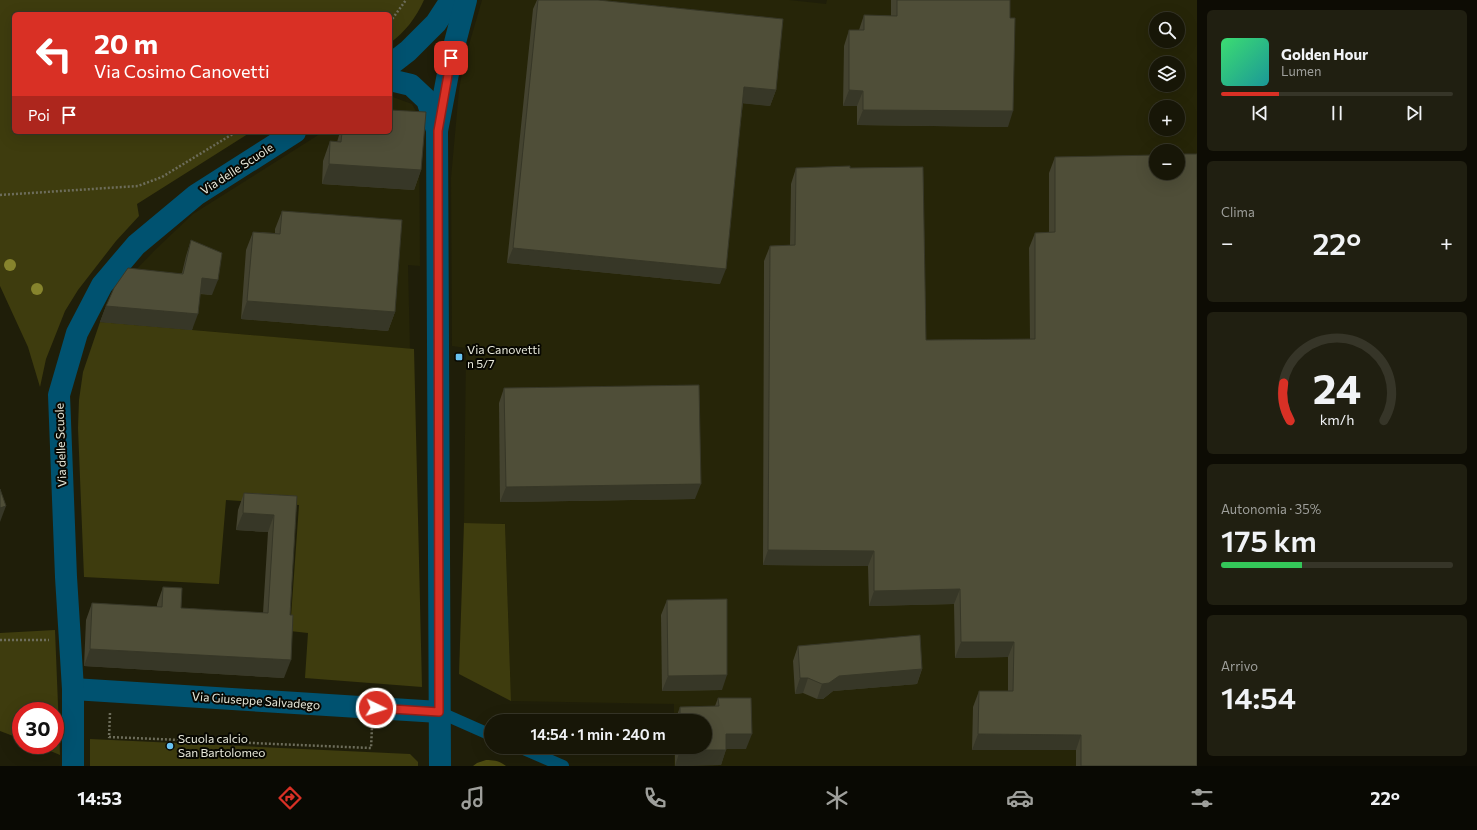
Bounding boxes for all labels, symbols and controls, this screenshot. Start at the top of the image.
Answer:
map controls [1149,12,1185,180]
button: search [1149,12,1185,48]
text: 20 m [94,26,158,60]
icon: left [28,28,80,80]
pin [434,41,468,75]
text: Golden Hour [1281,45,1368,63]
icon: arrive [440,47,462,69]
button: layers [1149,56,1185,92]
text: Via Cosimo Canovetti [94,60,270,82]
text: Lumen [1281,63,1321,79]
button: + [1149,100,1185,136]
icon: previous [1249,102,1271,124]
icon: pause [1326,102,1348,124]
icon: next [1403,102,1425,124]
icon: arrive [58,104,80,126]
text: Poi [28,106,50,124]
street label: Via delle Scuole [197,139,276,197]
button: − [1149,144,1185,180]
text: Clima [1221,204,1255,220]
text: 22° [1312,224,1361,261]
text: − [1221,229,1234,256]
text: + [1440,229,1453,256]
place label: Via Canovetti n 5/7 [467,342,540,370]
marker: Via Canovetti n 5/7 [454,352,464,362]
text: 24 [1313,362,1361,413]
street label: Via delle Scuole [52,403,68,487]
text: km/h [1320,410,1354,428]
text: Autonomia · 35% [1221,501,1321,517]
text: 175 km [1221,521,1317,558]
text: Arrivo [1221,658,1258,674]
text: 14:54 [1221,678,1296,715]
position arrow [355,687,397,729]
street label: Via Giuseppe Salvadego [191,689,321,711]
speed limit sign: 30 [12,702,64,754]
text: 14:54 · 1 min · 240 m [530,725,666,743]
place label: Scuola calcio San Bartolomeo [178,731,266,759]
marker: Scuola calcio San Bartolomeo [165,741,175,751]
icon: directions [276,784,304,812]
icon: music [459,784,487,812]
icon: phone [641,784,669,812]
icon: climate [823,784,851,812]
icon: car [1006,784,1034,812]
icon: filters [1188,784,1216,812]
text: 14:53 [77,787,122,809]
text: 22° [1370,787,1400,809]

